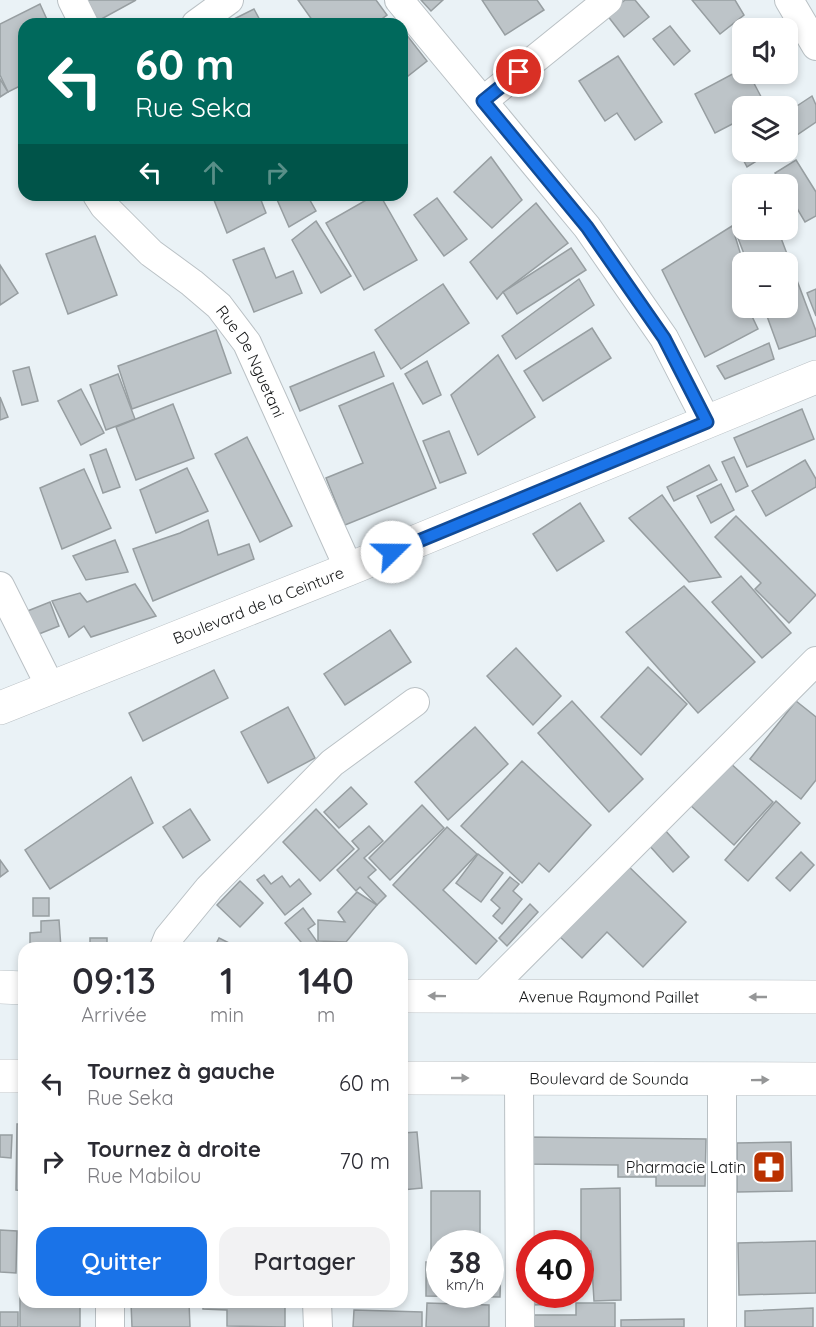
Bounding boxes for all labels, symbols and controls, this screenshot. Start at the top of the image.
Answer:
map controls [732,18,798,318]
button: sound [732,18,798,84]
text: 60 m [135,38,235,91]
icon: left [36,42,114,120]
pin [493,46,544,97]
icon: arrive [502,55,535,88]
text: Rue Seka [135,90,252,124]
button: layers [732,96,798,162]
icon: left [134,156,167,189]
icon: ahead [197,156,230,189]
icon: right [260,156,293,189]
button: + [732,174,798,240]
button: − [732,252,798,318]
street label: Rue De Nguetani [212,301,289,421]
position arrow [360,520,424,584]
street label: Boulevard de la Ceinture [170,562,347,648]
text: 09:13 [72,958,156,1003]
text: 1 [220,958,234,1003]
text: 140 [298,958,354,1003]
street label: Avenue Raymond Paillet [519,986,699,1007]
one-way arrow [427,992,446,1001]
one-way arrow [748,992,767,1002]
text: Arrivée [81,1002,147,1027]
text: min [210,1002,244,1027]
text: m [317,1002,335,1027]
text: Tournez à gauche [87,1057,275,1085]
icon: left [36,1067,69,1100]
street label: Boulevard de Sounda [529,1068,689,1089]
text: 60 m [339,1069,390,1097]
one-way arrow [451,1073,470,1083]
one-way arrow [751,1075,770,1085]
text: Rue Seka [87,1085,174,1110]
text: Tournez à droite [87,1135,261,1163]
icon: right [36,1145,69,1178]
text: 70 m [340,1147,390,1175]
pharmacy icon: Pharmacie Latin [751,1149,787,1185]
place label: Pharmacie Latin [626,1157,746,1177]
text: Rue Mabilou [87,1163,201,1188]
button: Quitter [36,1227,207,1296]
button: Partager [219,1227,390,1296]
speed limit sign: 40 [516,1230,594,1308]
text: 38 [449,1243,481,1281]
text: km/h [446,1275,484,1294]

